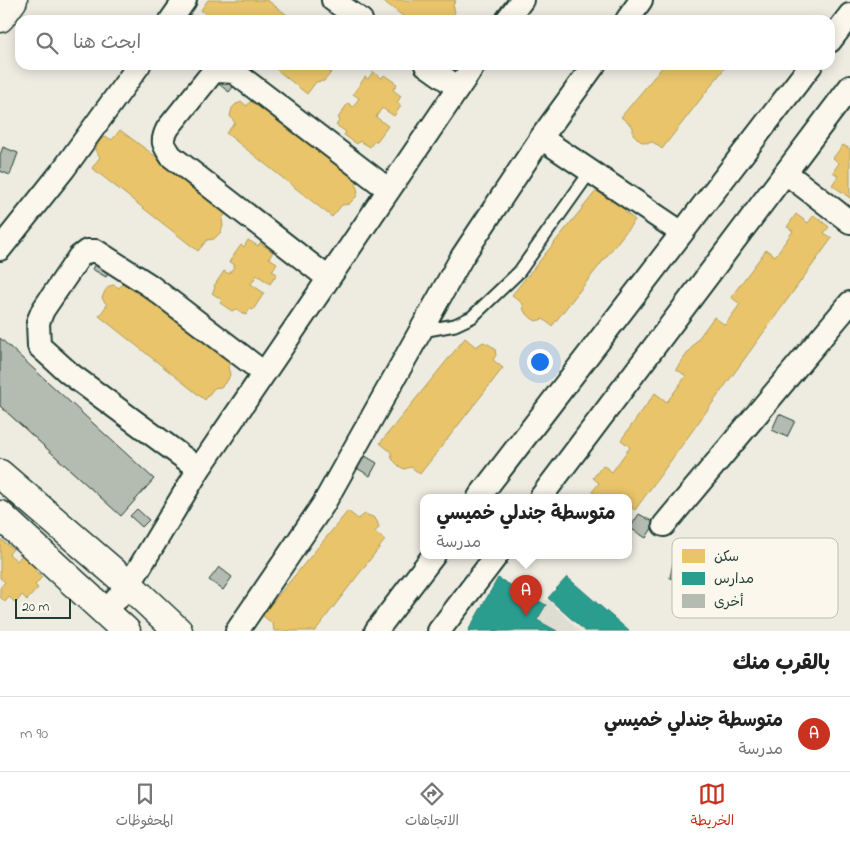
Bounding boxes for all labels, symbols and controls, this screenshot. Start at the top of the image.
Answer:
search box [15,15,835,70]
icon: search [33,29,61,57]
text: ابحث هنا [73,30,141,57]
your location [527,349,553,375]
popup [420,494,632,559]
text: متوسطة جندلي خميسي [437,501,615,528]
text: مدرسة [437,531,481,555]
legend [672,538,838,618]
text: سكن [714,547,739,568]
text: مدارس [714,569,754,590]
pin: A [510,575,542,616]
text: أخرى [714,592,744,613]
scale bar [15,596,71,619]
text: 20 m [22,597,49,618]
text: بالقرب منك [733,649,830,679]
text: متوسطة جندلي خميسي [604,708,783,735]
text: 90 m [20,722,48,746]
text: A [809,722,819,746]
text: مدرسة [738,738,783,762]
tab: المحفوظات [116,780,173,833]
tab: الاتجاهات [405,780,459,833]
tab: الخريطة [691,780,734,833]

